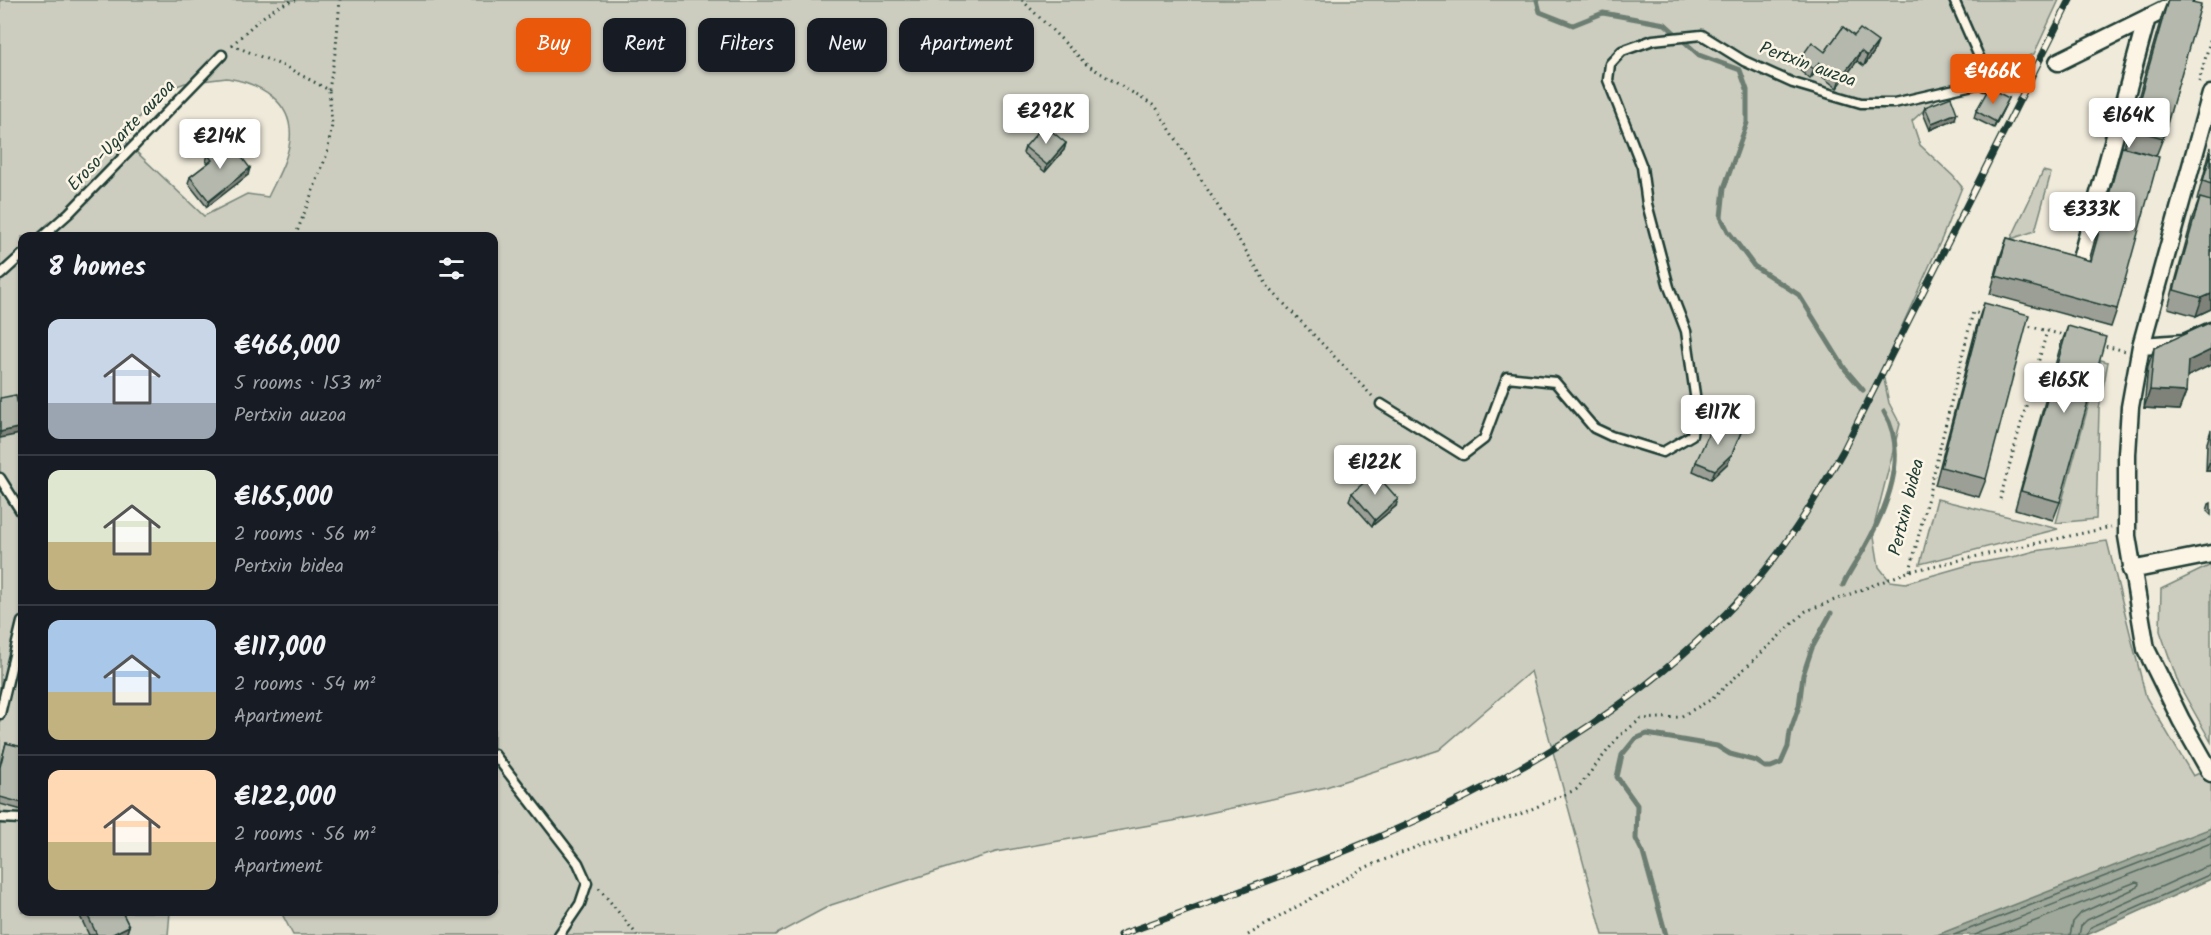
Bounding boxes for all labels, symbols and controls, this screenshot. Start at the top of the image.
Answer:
chip: Buy [516,18,591,72]
chip: Rent [603,18,686,72]
chip: Filters [698,18,795,72]
chip: New [807,18,887,72]
chip: Apartment [899,18,1034,72]
street label: Pertxin auzoa [1755,34,1860,96]
pin: €466K [1951,54,2035,105]
text: €466K [1964,57,2022,89]
street label: Eroso-Ugarte auzoa [61,73,183,199]
pin: €292K [1004,94,1088,145]
text: €292K [1017,97,1075,129]
pin: €164K [2087,98,2171,149]
text: €164K [2103,101,2155,133]
pin: €214K [178,119,262,170]
text: €214K [193,122,247,154]
pin: €333K [2050,192,2134,243]
text: €333K [2063,195,2121,227]
text: 8 homes [48,247,146,289]
icon: filters [435,252,468,285]
text: €466,000 [234,326,340,368]
icon: home [96,343,168,415]
pin: €165K [2022,363,2106,414]
text: €165K [2038,366,2090,398]
text: 5 rooms · 153 m² [234,368,381,400]
pin: €117K [1676,395,1760,446]
text: €117K [1695,398,1741,430]
text: Pertxin auzoa [234,400,346,432]
pin: €122K [1333,445,1417,496]
text: €122K [1348,448,1402,480]
street label: Pertxin bidea [1881,456,1933,559]
text: €165,000 [234,477,332,519]
icon: home [96,494,168,566]
text: 2 rooms · 56 m² [234,519,376,551]
text: Pertxin bidea [234,551,344,583]
text: €117,000 [234,627,325,669]
icon: home [96,644,168,716]
text: 2 rooms · 54 m² [234,669,375,701]
text: Apartment [234,701,323,733]
text: €122,000 [234,777,335,819]
icon: home [96,794,168,866]
text: 2 rooms · 56 m² [234,819,376,851]
text: Apartment [234,851,323,883]

